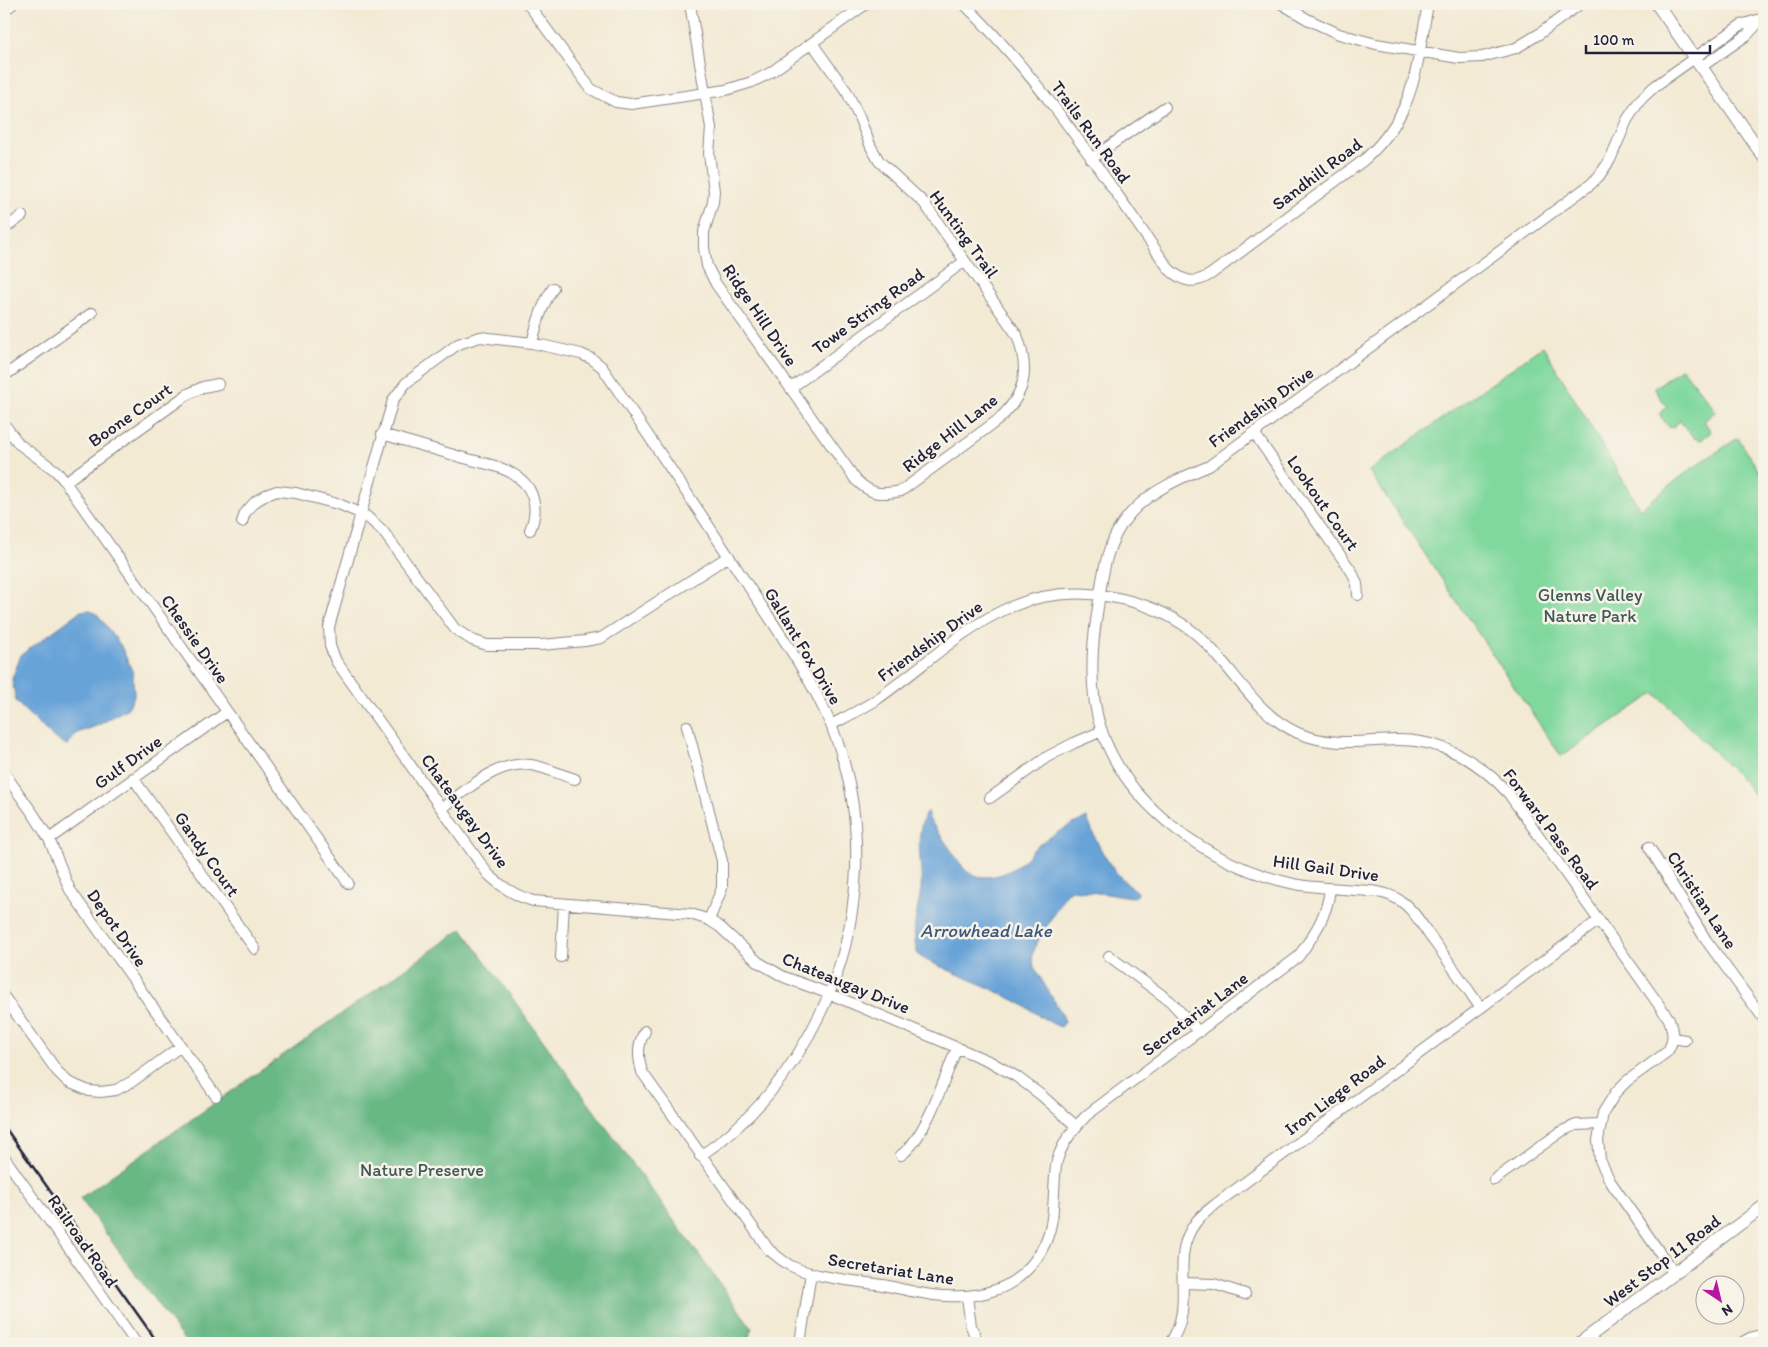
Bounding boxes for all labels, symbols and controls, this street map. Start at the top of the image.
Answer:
scale bar [1586,22,1709,54]
text: 100 m [1593,31,1635,49]
street label: Trails Run Road [1046,77,1136,188]
street label: Sandhill Road [1268,133,1366,215]
street label: Hunting Trail [925,186,1003,282]
street label: Ridge Hill Drive [718,260,802,370]
street label: Towe String Road [808,263,928,359]
street label: Friendship Drive [1204,361,1318,453]
street label: Boone Court [84,378,176,452]
street label: Ridge Hill Lane [898,389,1002,477]
street label: Lookout Court [1282,451,1364,555]
street label: Gallant Fox Drive [759,583,847,709]
park label: Glenns Valley Nature Park [1538,584,1643,627]
street label: Chessie Drive [156,590,234,688]
street label: Friendship Drive [873,595,987,687]
street label: Gulf Drive [90,730,166,794]
street label: Chateaugay Drive [416,750,514,872]
street label: Forward Pass Road [1498,764,1604,894]
street label: Gandy Court [170,807,244,901]
street label: Christian Lane [1662,847,1742,953]
street label: Hill Gail Drive [1272,850,1380,886]
street label: Depot Drive [82,885,152,971]
water label: Arrowhead Lake [920,919,1053,942]
street label: Chateaugay Drive [779,947,913,1019]
street label: Secretariat Lane [1138,967,1252,1061]
street label: Iron Liege Road [1280,1050,1390,1140]
park label: Nature Preserve [360,1159,484,1181]
street label: Railroad Road [43,1190,123,1292]
street label: West Stop 11 Road [1599,1210,1725,1312]
street label: Secretariat Lane [826,1248,956,1290]
north arrow [1696,1274,1746,1324]
text: N [1718,1301,1736,1320]

